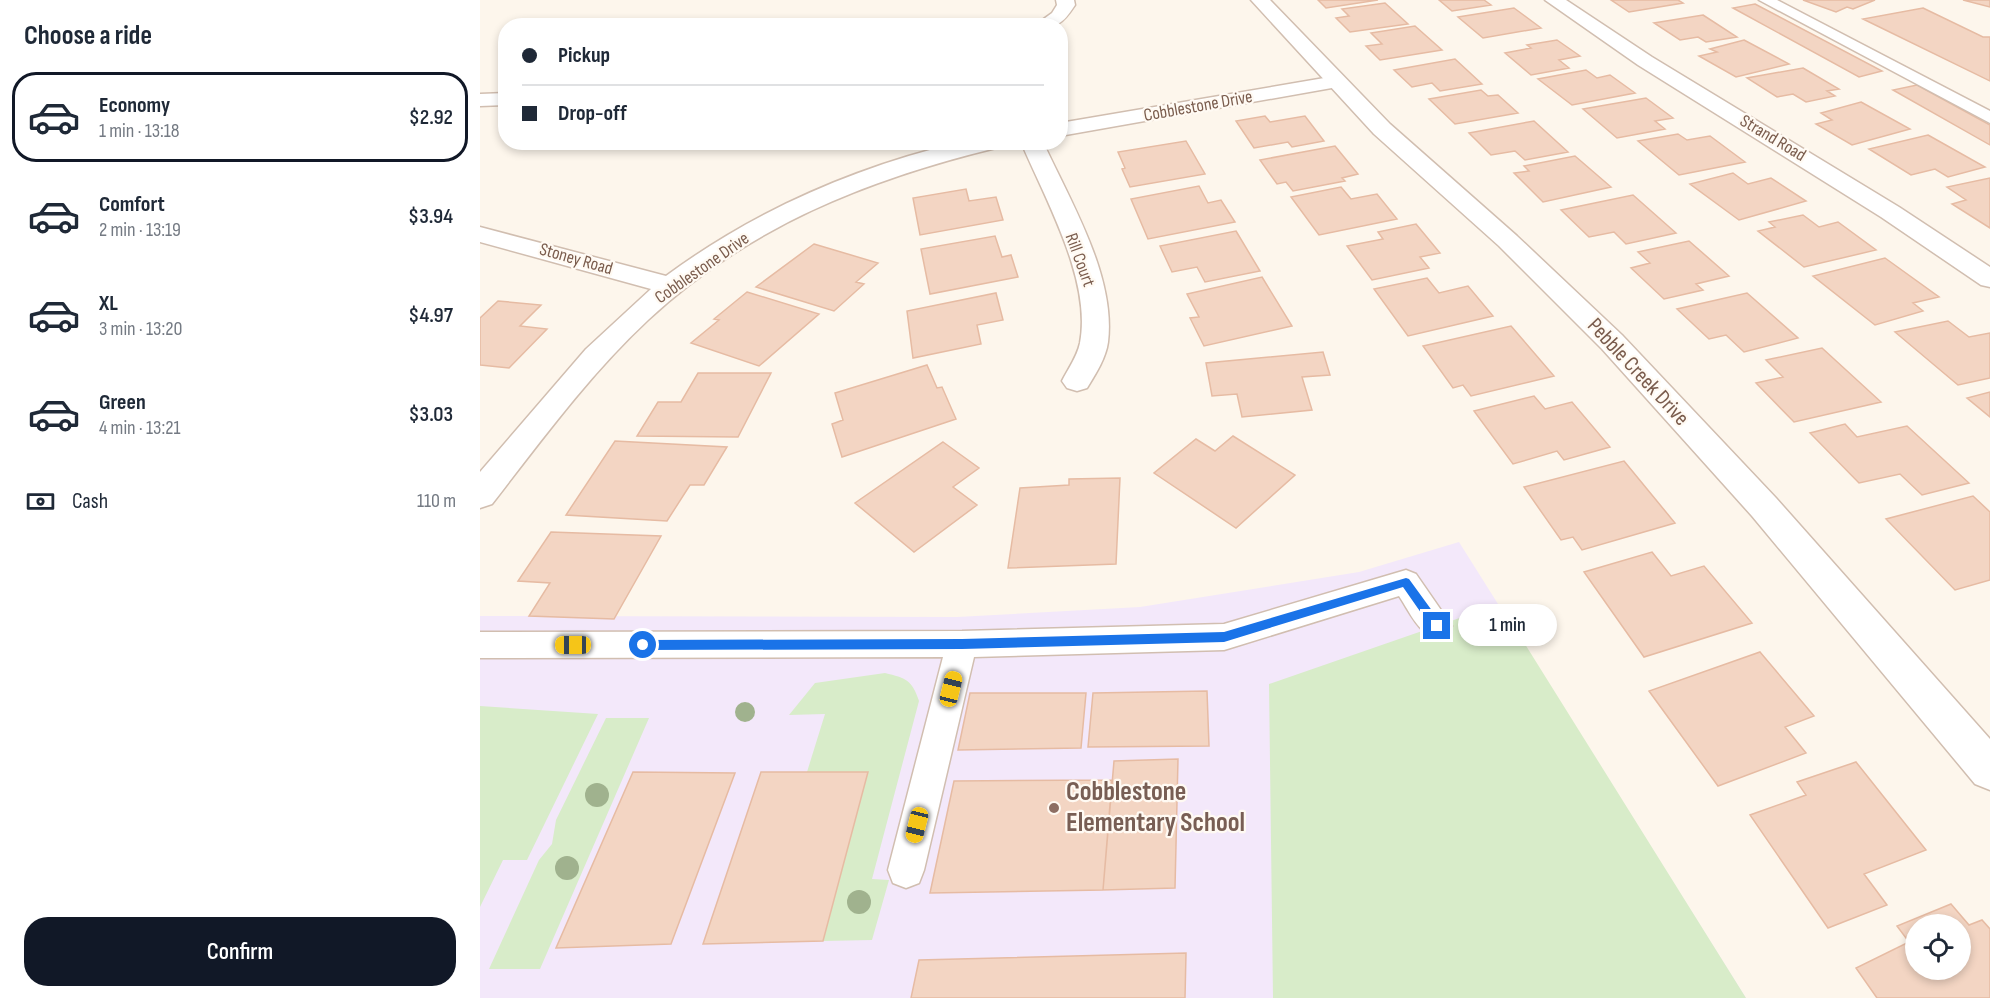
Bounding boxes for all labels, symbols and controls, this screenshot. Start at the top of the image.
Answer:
text: Choose a ride [24,20,152,52]
text: Pickup [558,42,610,69]
street label: Cobblestone Drive [1142,86,1254,126]
icon: car [27,90,81,144]
text: Economy [99,92,170,119]
text: Drop-off [558,100,627,127]
text: $2.92 [409,104,453,131]
street label: Strand Road [1736,110,1810,166]
text: 1 min · 13:18 [99,119,180,143]
icon: car [27,189,81,243]
text: Comfort [99,191,165,218]
text: $3.94 [408,203,453,230]
text: 2 min · 13:19 [99,218,181,242]
street label: Cobblestone Drive [651,228,753,308]
street label: Rill Court [1061,230,1100,290]
street label: Stoney Road [537,239,615,279]
icon: car [27,288,81,342]
text: XL [99,290,118,317]
text: $4.97 [408,302,453,329]
street label: Pebble Creek Drive [1581,313,1695,431]
text: 3 min · 13:20 [99,317,182,341]
icon: car [27,387,81,441]
text: Green [99,389,146,416]
text: $3.03 [408,401,453,428]
text: 4 min · 13:21 [99,416,180,440]
icon: cash [24,485,57,518]
text: Cash [72,488,108,515]
text: 110 m [417,489,456,513]
callout: 1 min [1458,605,1557,647]
route end [1423,612,1450,639]
text: 1 min [1489,613,1526,637]
route start [629,631,656,658]
car [555,636,591,654]
car [938,669,964,709]
place label: Cobblestone Elementary School [1066,776,1245,839]
marker: Cobblestone Elementary School [1047,801,1061,815]
car [904,805,930,845]
map controls [1905,914,1971,980]
button: locate [1905,914,1971,980]
button: Confirm [24,917,456,986]

